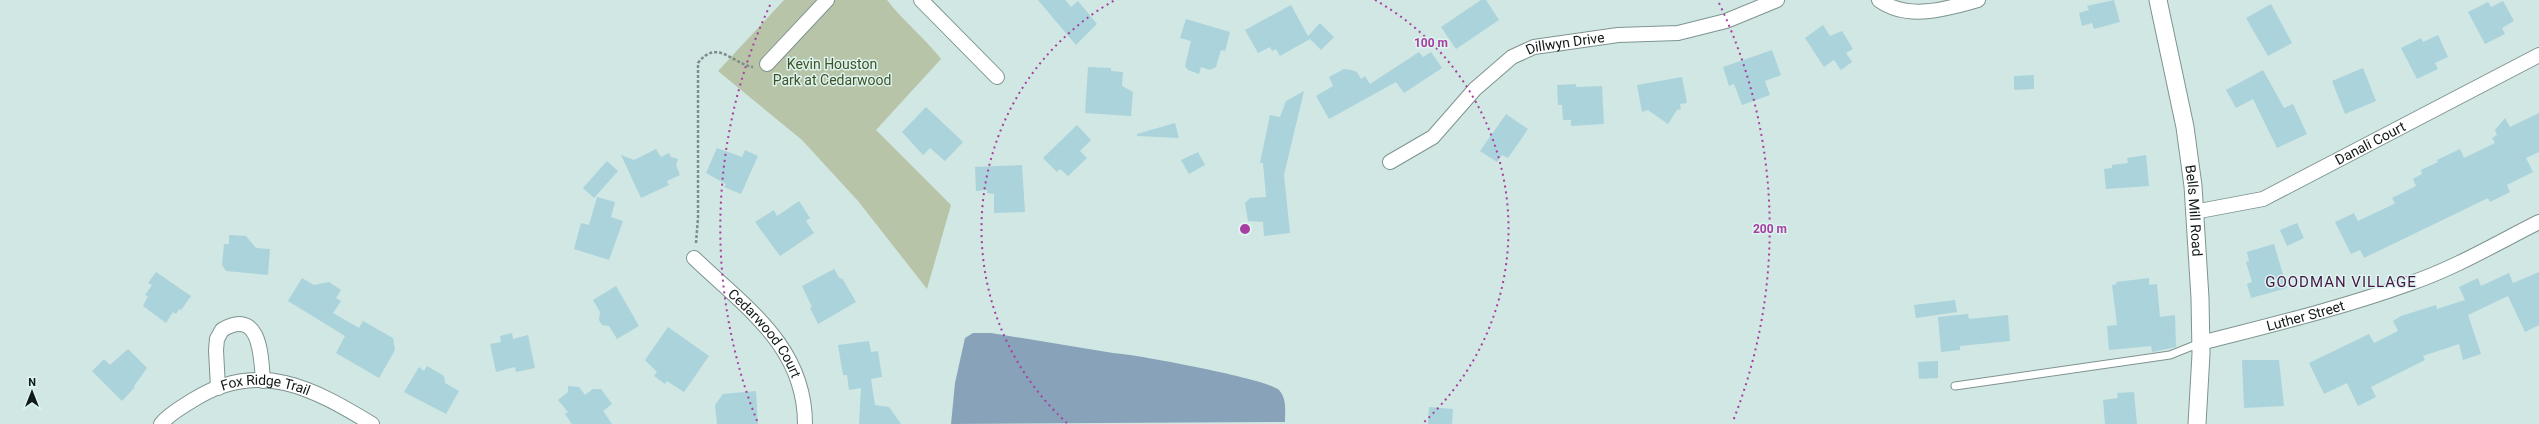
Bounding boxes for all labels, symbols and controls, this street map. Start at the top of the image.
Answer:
street label: Dillwyn Drive [1523,29,1605,58]
text: 100 m [1414,36,1448,50]
park label: Kevin Houston Park at Cedarwood [773,56,891,88]
street label: Danali Court [2332,118,2408,168]
street label: Bells Mill Road [2182,164,2205,257]
centre of rings [1238,222,1252,236]
text: 200 m [1753,222,1787,236]
district label: GOODMAN VILLAGE [2265,273,2417,291]
street label: Cedarwood Court [725,285,804,380]
street label: Luther Street [2265,297,2347,334]
north arrow [12,372,52,412]
street label: Fox Ridge Trail [219,372,313,398]
text: N [28,376,36,389]

